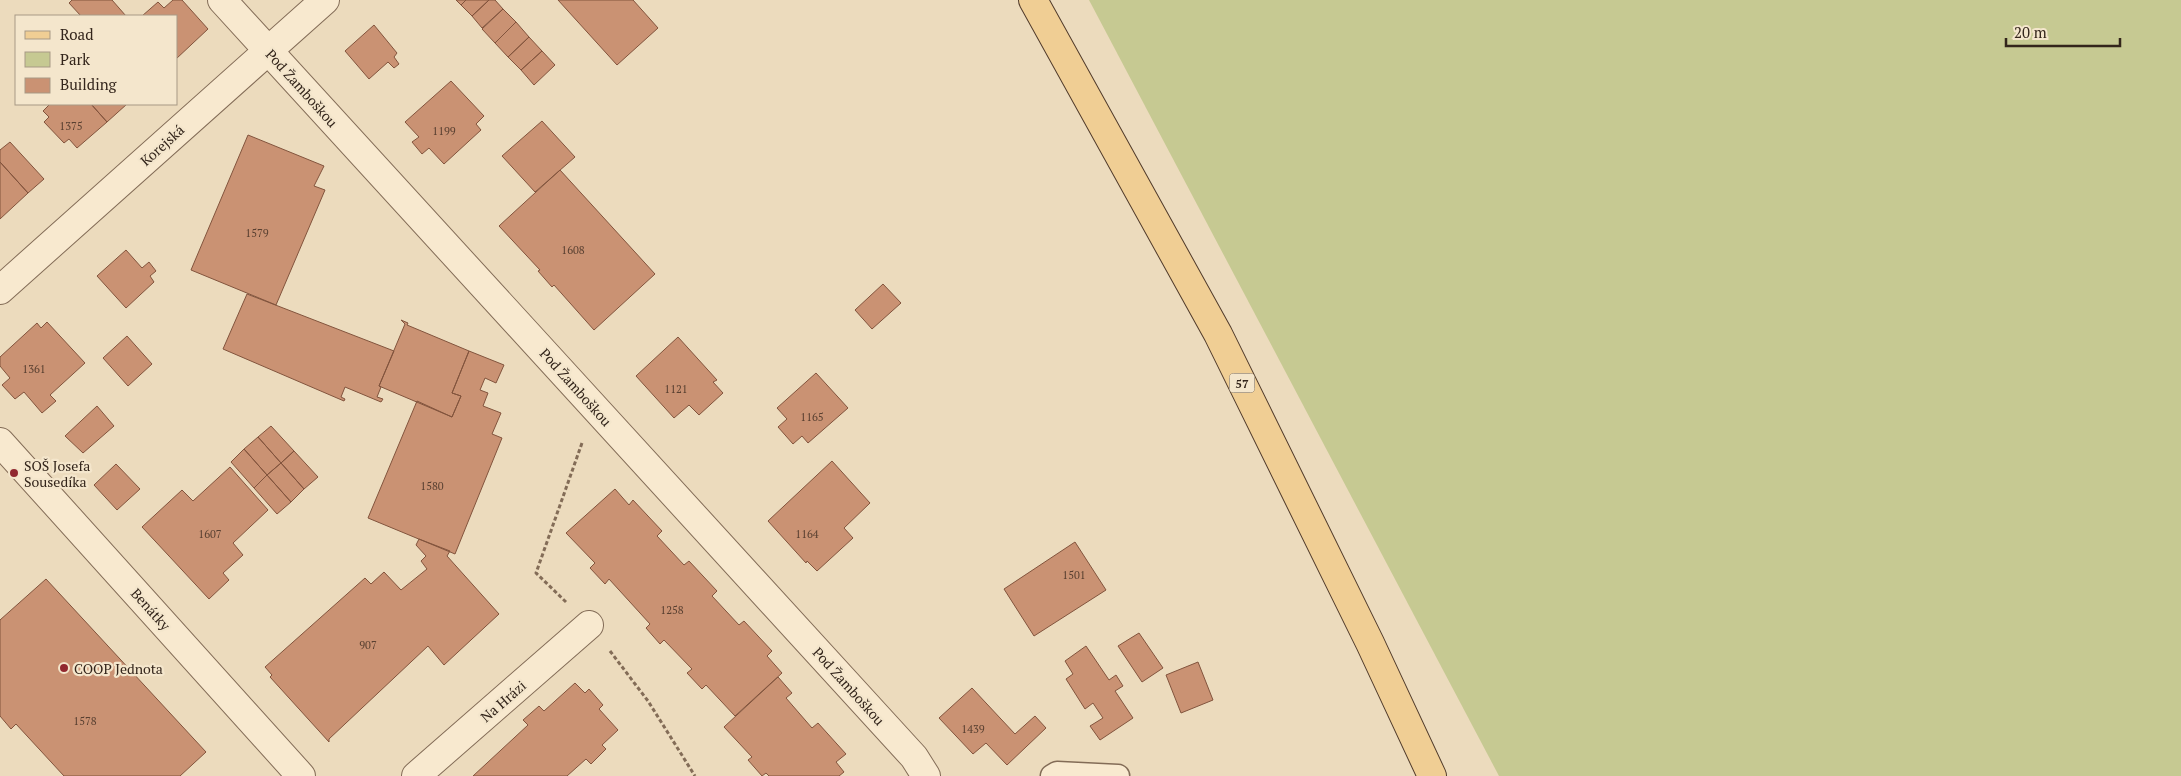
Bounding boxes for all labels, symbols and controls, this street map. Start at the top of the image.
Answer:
legend [15,15,178,105]
scale bar [2006,15,2120,47]
text: 20 m [2014,22,2047,42]
text: Road [60,24,93,44]
street label: Pod Žamboškou [262,45,342,131]
text: Park [60,49,90,69]
text: Building [60,74,118,94]
house number: 1375 [59,119,83,133]
street label: Korejská [136,120,188,170]
house number: 1199 [432,124,456,138]
house number: 1579 [245,226,269,240]
house number: 1608 [561,243,585,257]
street label: Pod Žamboškou [536,344,616,430]
house number: 1361 [22,362,46,376]
road number: 57 [1230,373,1254,392]
house number: 1121 [664,382,688,396]
house number: 1165 [800,410,824,424]
place label: SOŠ Josefa Sousedíka [24,456,90,491]
marker: SOŠ Josefa Sousedíka [8,467,20,479]
house number: 1580 [420,479,444,493]
house number: 1607 [198,527,222,541]
house number: 1164 [795,527,819,541]
house number: 1501 [1062,568,1086,582]
street label: Benátky [127,584,176,635]
house number: 1258 [660,603,684,617]
house number: 907 [359,638,377,652]
street label: Pod Žamboškou [809,643,889,729]
place label: COOP Jednota [74,659,163,678]
marker: COOP Jednota [58,662,70,674]
street label: Na Hrázi [476,676,530,726]
house number: 1578 [73,714,97,728]
house number: 1439 [961,722,985,736]

